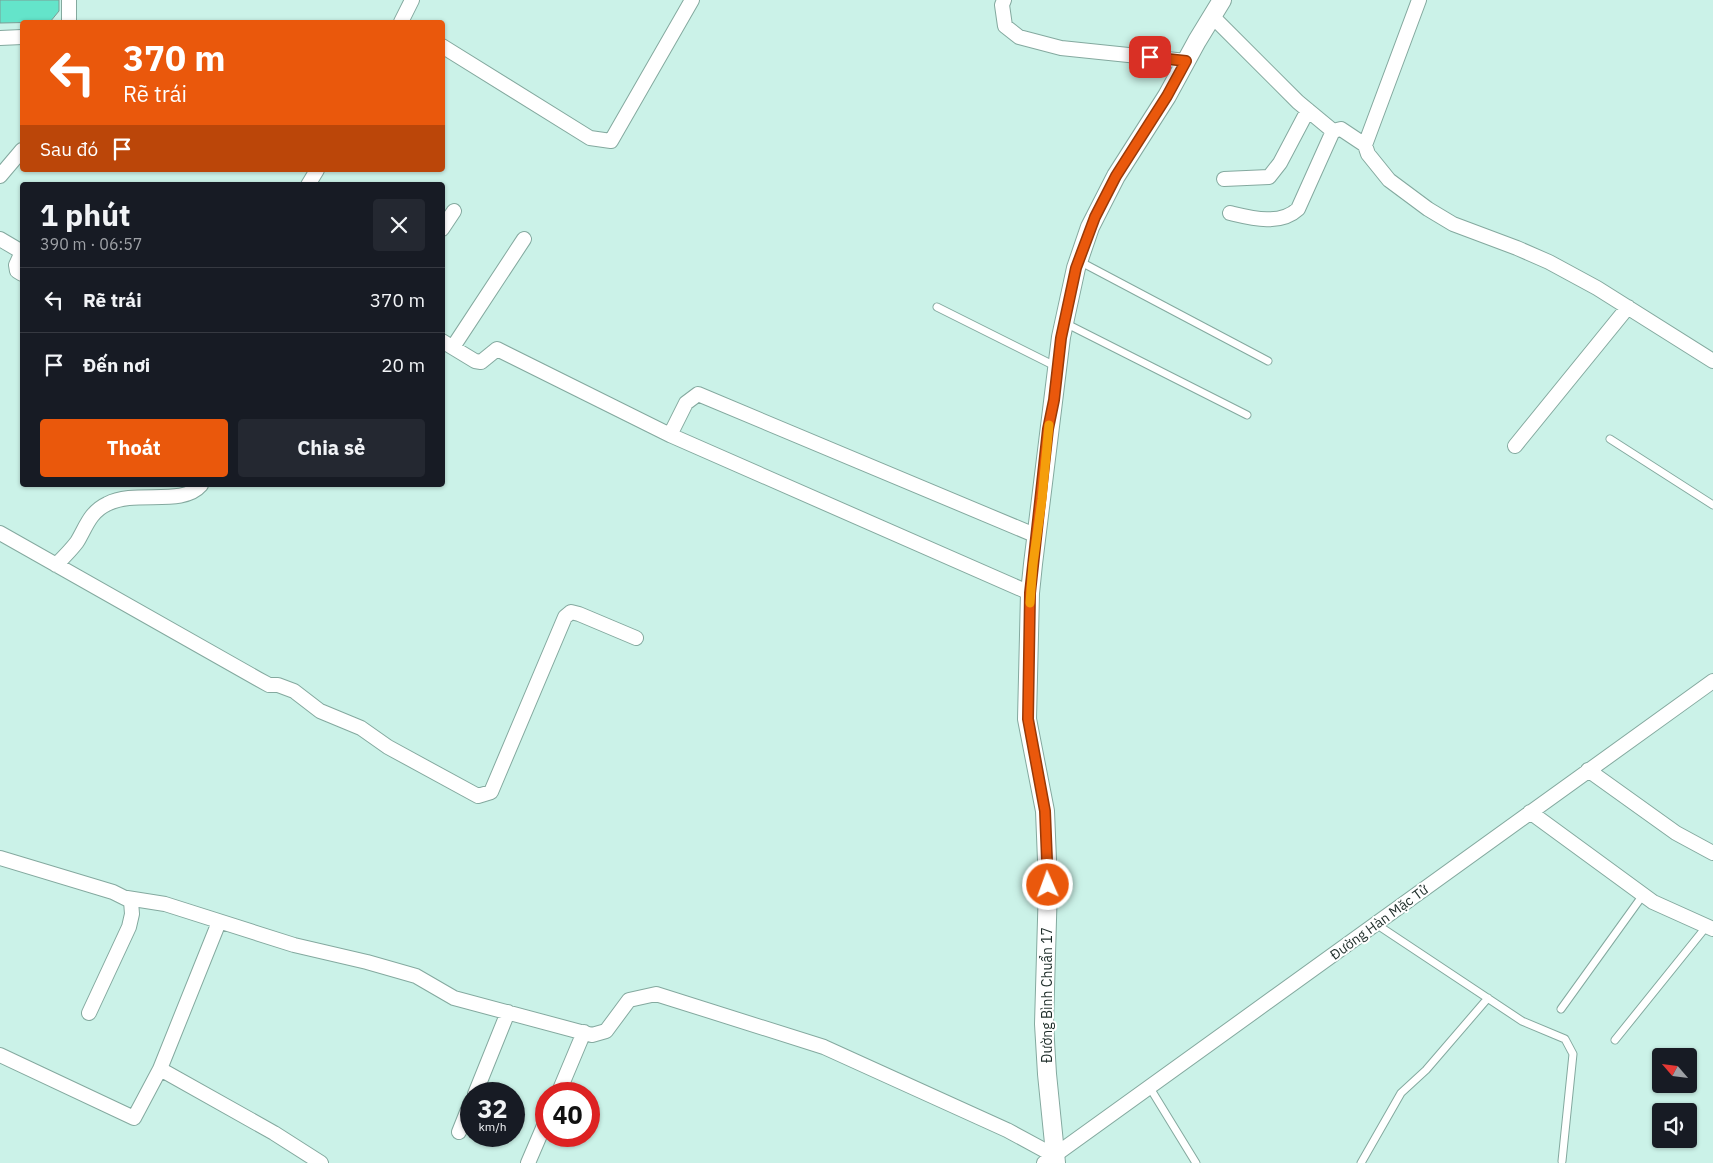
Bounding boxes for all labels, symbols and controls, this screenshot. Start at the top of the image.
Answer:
text: 370 m [123,35,226,81]
pin [1129,36,1171,78]
icon: left [40,40,105,105]
icon: arrive [1136,43,1164,71]
text: Rẽ trái [123,79,187,108]
icon: arrive [108,135,136,163]
text: Sau đó [40,137,98,161]
text: 1 phút [40,195,131,234]
button: close [373,199,425,251]
text: 390 m · 06:57 [40,234,142,254]
icon: left [40,286,68,314]
text: Rẽ trái [83,288,142,312]
text: 370 m [370,288,425,312]
icon: arrive [40,351,68,379]
text: Đến nơi [83,353,150,377]
text: 20 m [381,353,425,377]
button: Thoát [40,419,228,477]
button: Chia sẻ [238,419,425,477]
position arrow [1021,858,1073,910]
street label: Đường Hàn Mặc Tử [1326,880,1432,964]
street label: Đường Bình Chuẩn 17 [1038,927,1056,1063]
north arrow [1652,1048,1698,1092]
map controls [1652,1048,1697,1148]
speed limit sign: 40 [535,1082,600,1147]
text: 32 [477,1092,508,1125]
button: sound [1652,1103,1697,1148]
text: km/h [478,1119,507,1134]

